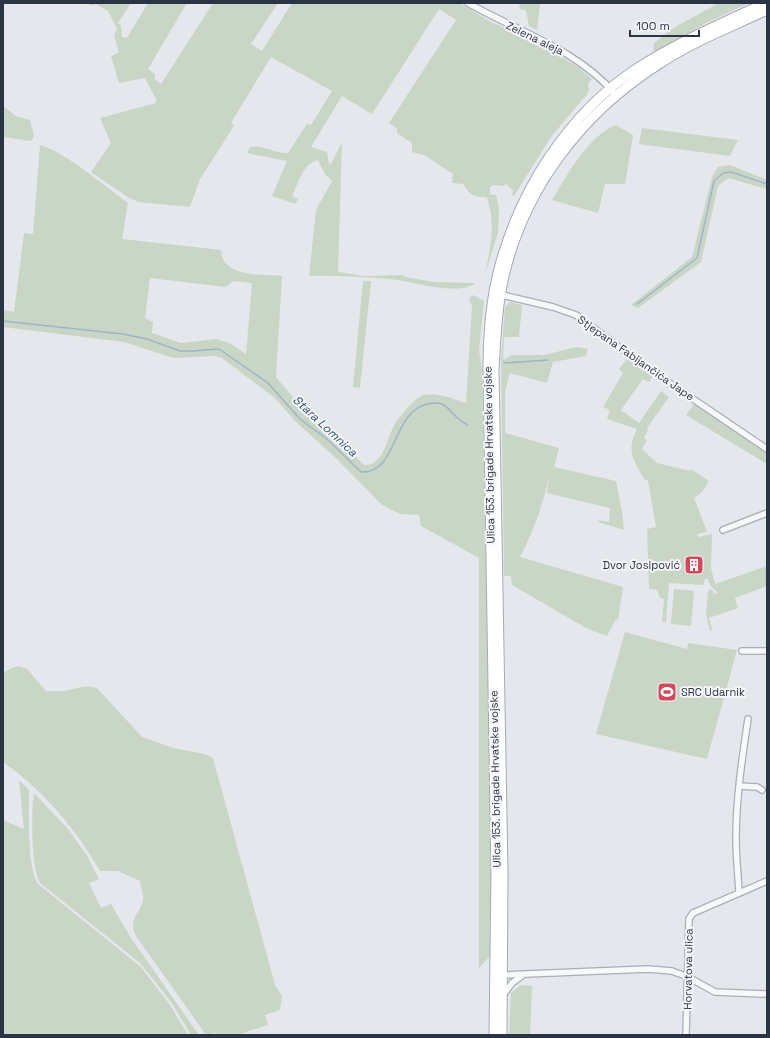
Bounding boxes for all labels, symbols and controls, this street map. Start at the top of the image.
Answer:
scale bar [630,12,699,38]
street label: Zelena aleja [504,18,567,58]
text: 100 m [636,18,670,34]
street label: Stjepana Fabijančića Jape [575,312,697,404]
street label: Ulica 153. brigade Hrvatske vojske [480,366,498,544]
water label: Stara Lomnica [289,392,361,460]
building icon: Dvor Josipović [683,554,705,576]
place label: Dvor Josipović [603,558,680,572]
sports icon: SRC Udarnik [656,681,678,703]
place label: SRC Udarnik [681,685,745,699]
street label: Ulica 153. brigade Hrvatske vojske [486,690,504,868]
street label: Horvatova ulica [680,928,696,1010]

